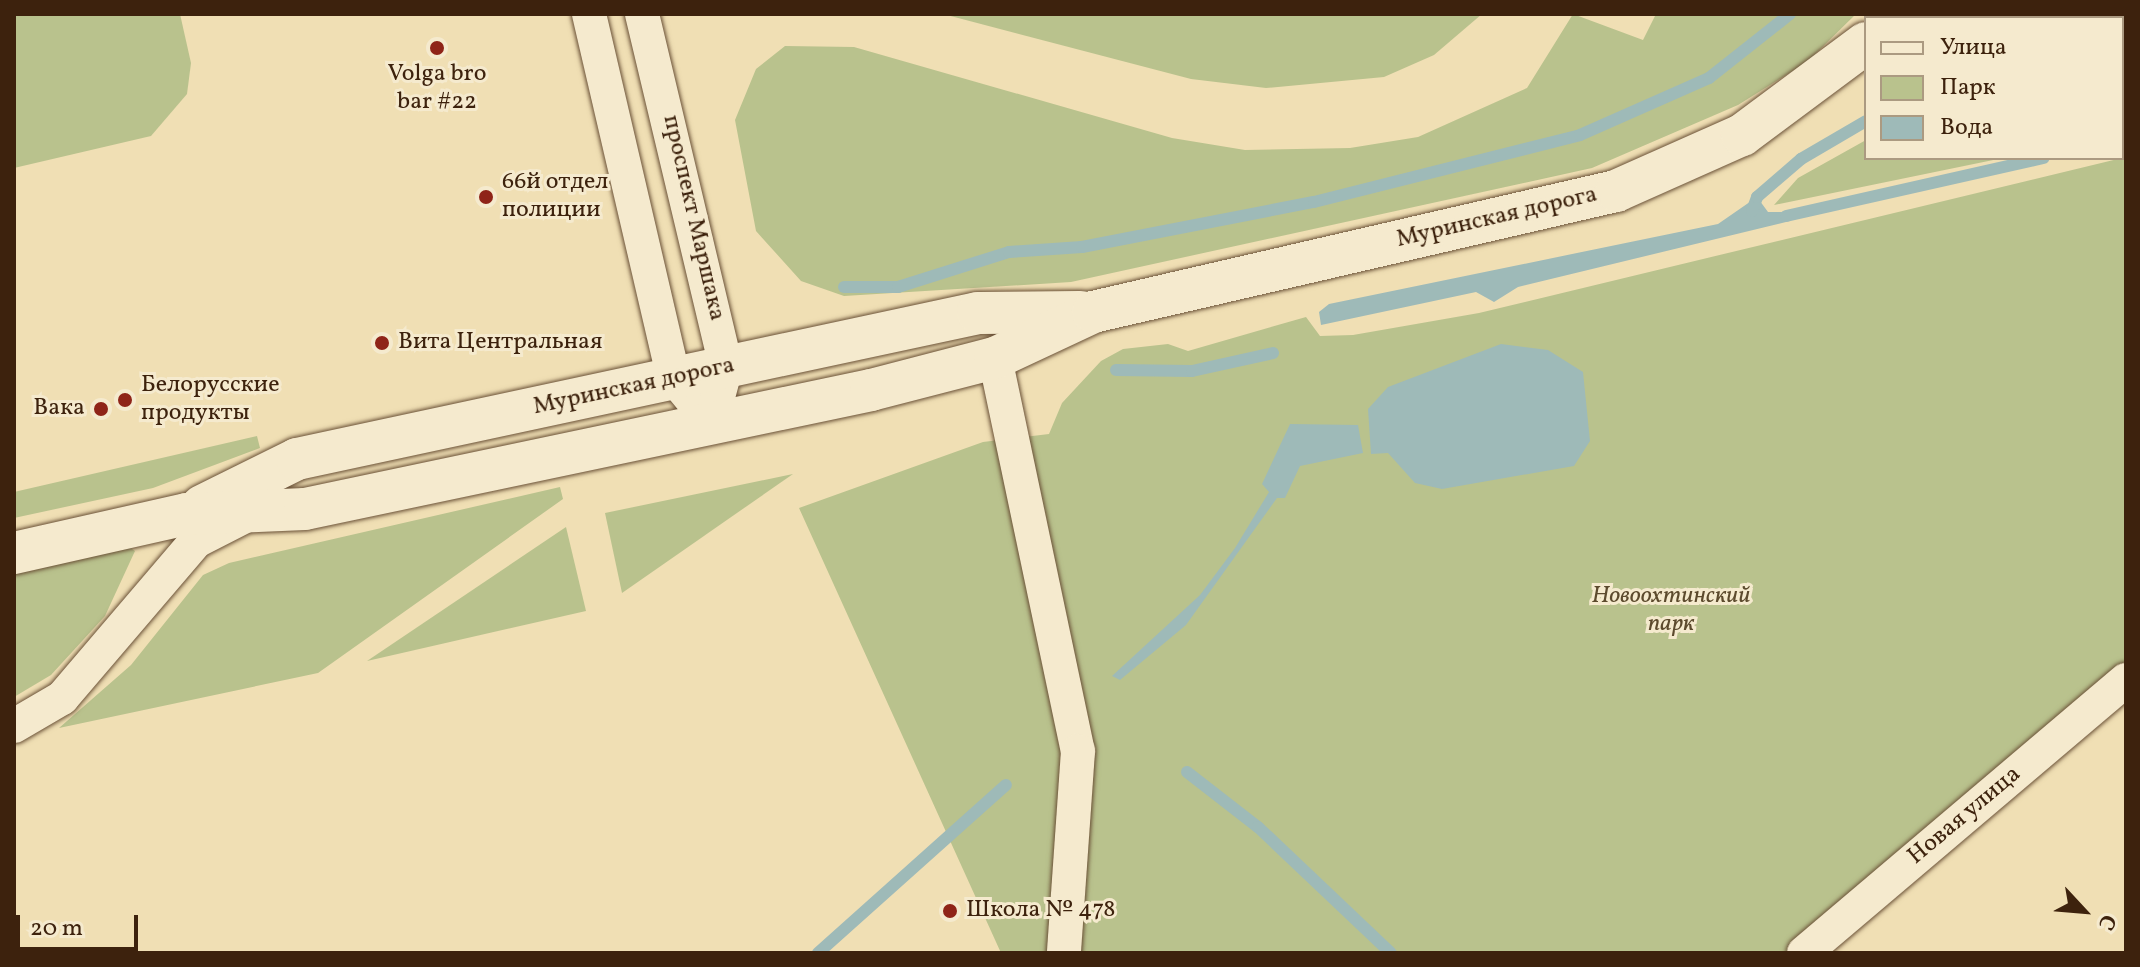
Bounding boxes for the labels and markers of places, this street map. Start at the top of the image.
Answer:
marker: Volga bro bar #22 [428,39,446,57]
place label: Volga bro bar #22 [388,61,486,117]
place label: 66й отдел полиции [502,169,608,225]
marker: 66й отдел полиции [477,188,495,206]
place label: Вита Центральная [398,329,603,357]
marker: Вита Центральная [373,334,391,352]
place label: Белорусские продукты [141,372,280,428]
marker: Белорусские продукты [116,391,134,409]
place label: Вака [33,395,85,423]
marker: Вака [92,400,110,418]
place label: Школа № 478 [966,897,1116,925]
marker: Школа № 478 [941,902,959,920]

